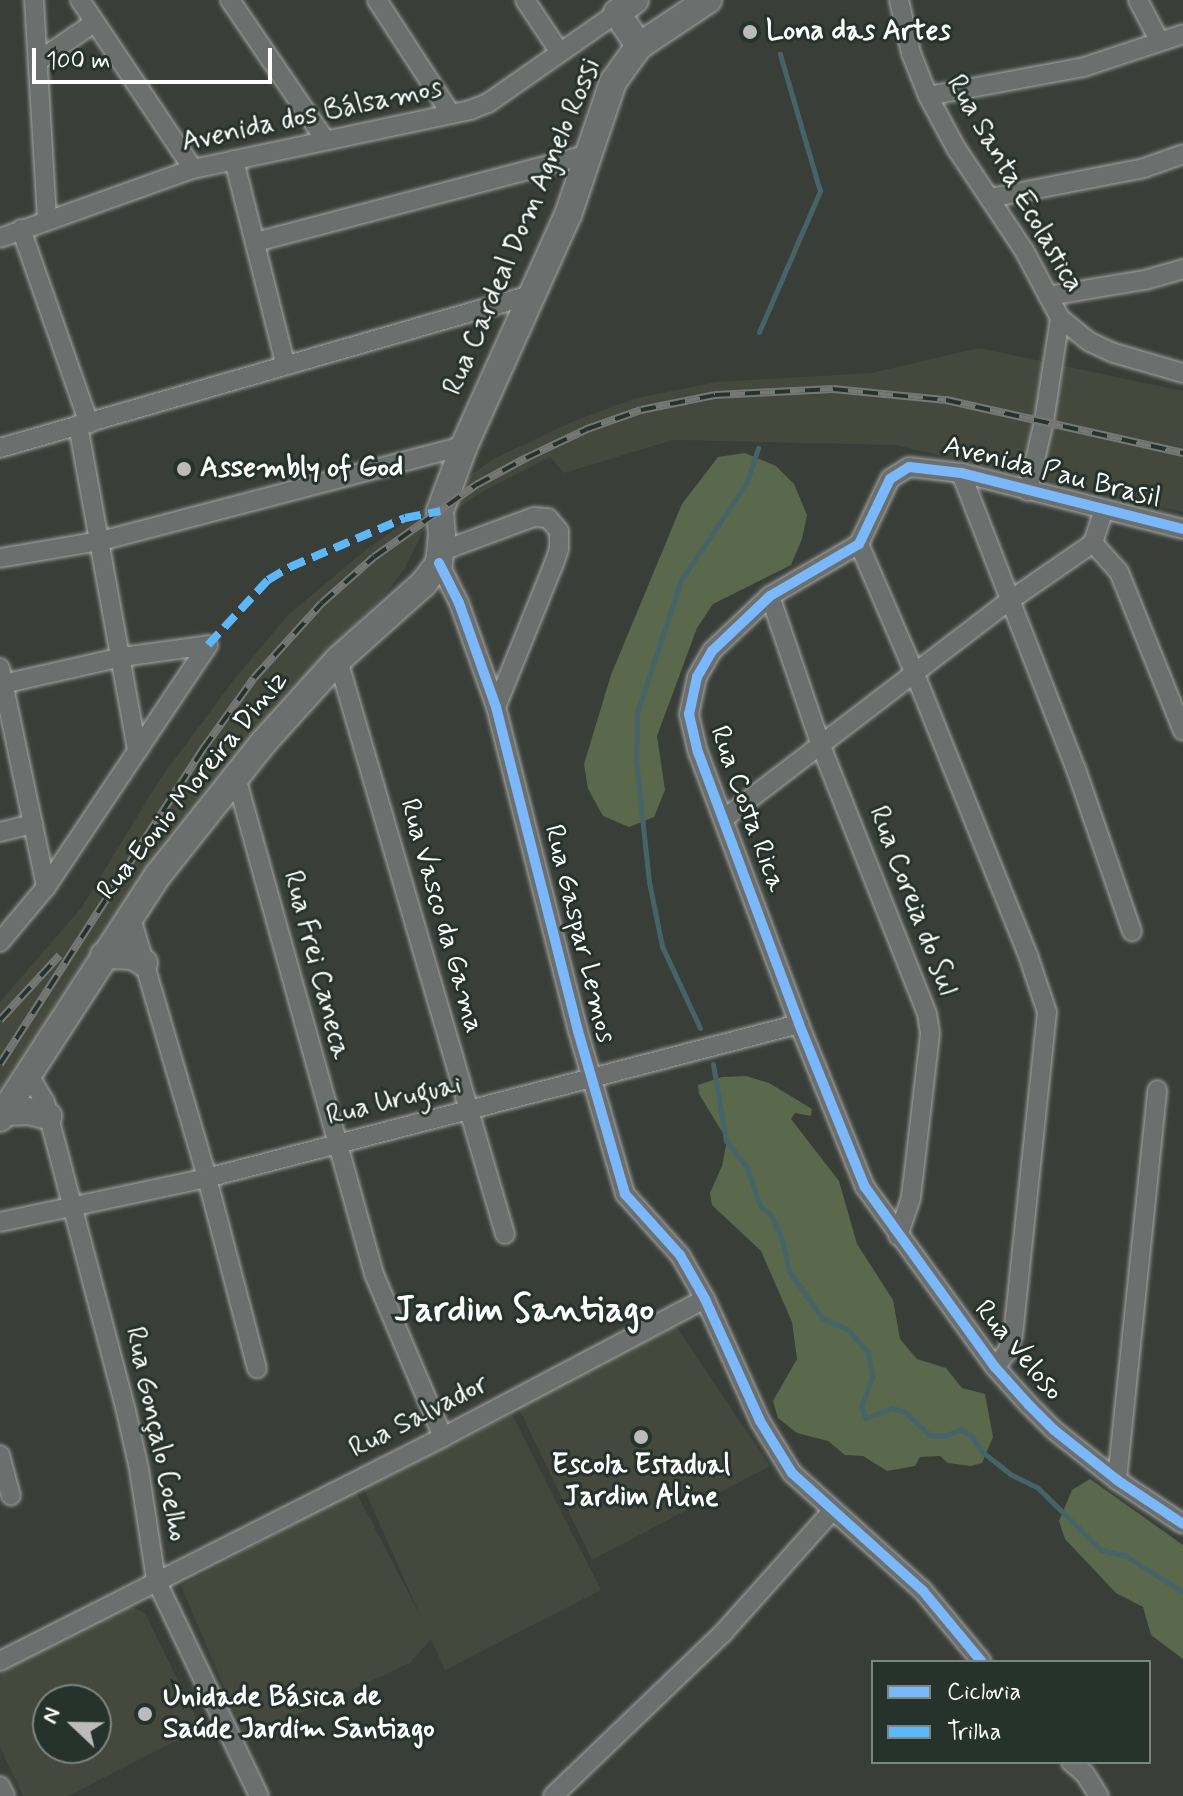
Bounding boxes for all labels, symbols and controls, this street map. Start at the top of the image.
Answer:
place label: Lona das Artes [766,15,942,49]
marker: Lona das Artes [741,23,759,41]
scale bar [36,32,276,82]
text: 100 m [46,46,110,77]
street label: Rua Cardeal Dom Agnelo Rossi [437,54,609,400]
street label: Rua Santa Ecolastica [939,71,1089,297]
street label: Avenida dos Bálsamos [179,72,445,160]
street label: Avenida Pau Brasil [943,430,1161,516]
place label: Assembly of God [200,452,403,486]
marker: Assembly of God [175,460,193,478]
street label: Rua Eonio Moreira Diniz [92,666,294,906]
street label: Rua Costa Rica [702,722,792,896]
street label: Rua Vasco da Gama [393,801,489,1031]
street label: Rua Coreia do Sul [860,801,964,1001]
street label: Rua Gaspar Lemos [536,824,622,1044]
street label: Rua Frei Caneca [275,867,357,1063]
street label: Rua Uruguai [322,1068,466,1134]
district label: Jardim Santiago [399,1289,649,1333]
street label: Rua Veloso [966,1294,1070,1408]
street label: Rua Gonçalo Coelho [116,1321,196,1547]
street label: Rua Salvador [346,1369,492,1465]
marker: Escola Estadual Jardim Aline [632,1428,650,1446]
place label: Escola Estadual Jardim Aline [552,1449,730,1515]
legend [871,1660,1151,1764]
text: Ciclovia [947,1677,1021,1708]
place label: Unidade Básica de Saúde Jardim Santiago [163,1681,435,1747]
north arrow [32,1684,112,1764]
marker: Unidade Básica de Saúde Jardim Santiago [134,1703,156,1725]
text: N [36,1704,67,1728]
text: Trilha [947,1717,1002,1748]

